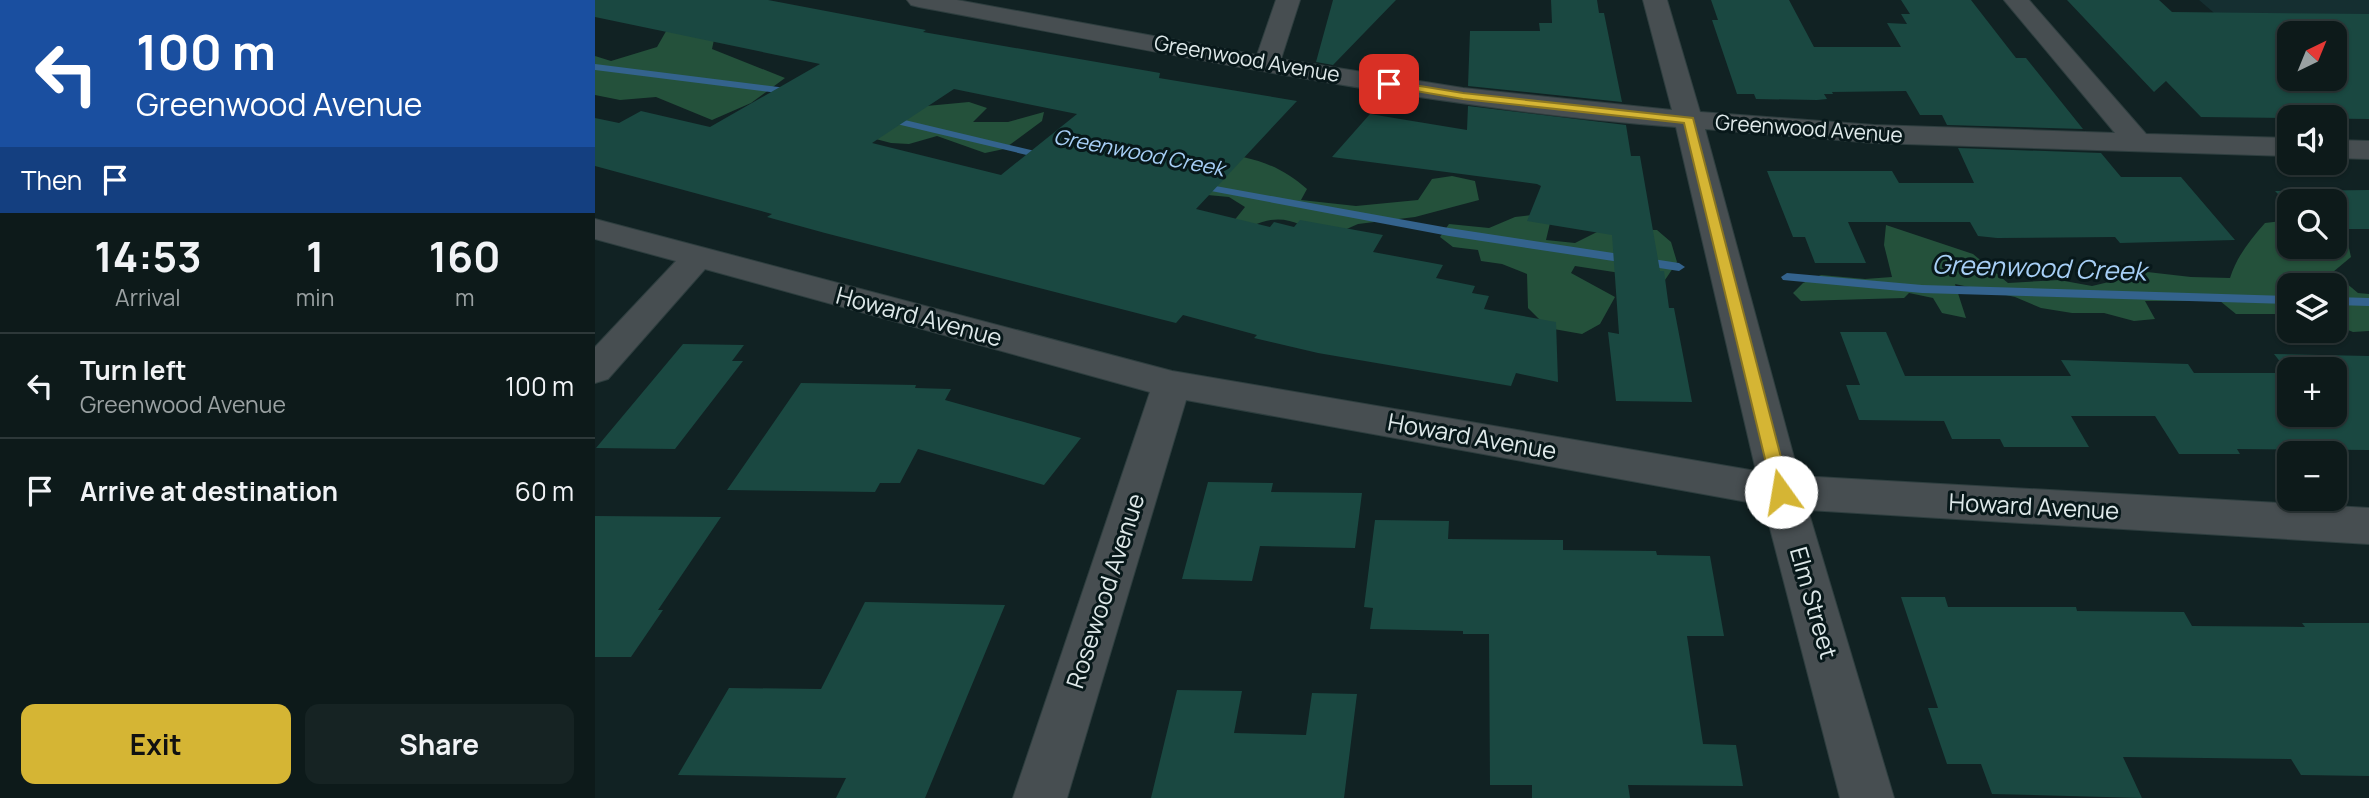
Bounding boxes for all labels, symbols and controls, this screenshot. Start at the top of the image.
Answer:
text: 100 m [136,18,276,85]
north arrow [2277,21,2347,91]
map controls [2277,21,2347,511]
icon: left [21,28,112,119]
street label: Greenwood Avenue [1152,28,1342,88]
pin [1359,54,1419,114]
icon: arrive [1370,65,1408,103]
text: Greenwood Avenue [136,82,422,126]
button: sound [2277,105,2347,175]
street label: Greenwood Avenue [1714,107,1904,149]
water label: Greenwood Creek [1051,122,1230,183]
icon: arrive [96,161,134,199]
text: Then [21,162,82,198]
button: search [2277,189,2347,259]
text: 14:53 [94,227,202,285]
text: 1 [306,227,324,285]
text: 160 [429,227,501,285]
water label: Greenwood Creek [1931,245,2151,289]
button: layers [2277,273,2347,343]
street label: Howard Avenue [833,278,1006,354]
text: Arrival [115,281,181,313]
text: min [296,281,334,313]
text: m [455,281,474,313]
text: Turn left [80,352,187,388]
button: + [2277,357,2347,427]
icon: left [21,367,59,405]
text: 100 m [505,368,574,404]
text: Greenwood Avenue [80,388,286,420]
street label: Howard Avenue [1385,404,1559,467]
button: − [2277,441,2347,511]
position arrow [1744,455,1818,529]
icon: arrive [21,472,59,510]
text: Arrive at destination [80,473,338,509]
text: 60 m [515,473,574,509]
street label: Howard Avenue [1948,485,2120,526]
street label: Rosewood Avenue [1058,489,1152,692]
street label: Elm Street [1783,543,1846,662]
button: Exit [21,704,291,784]
button: Share [305,704,574,784]

